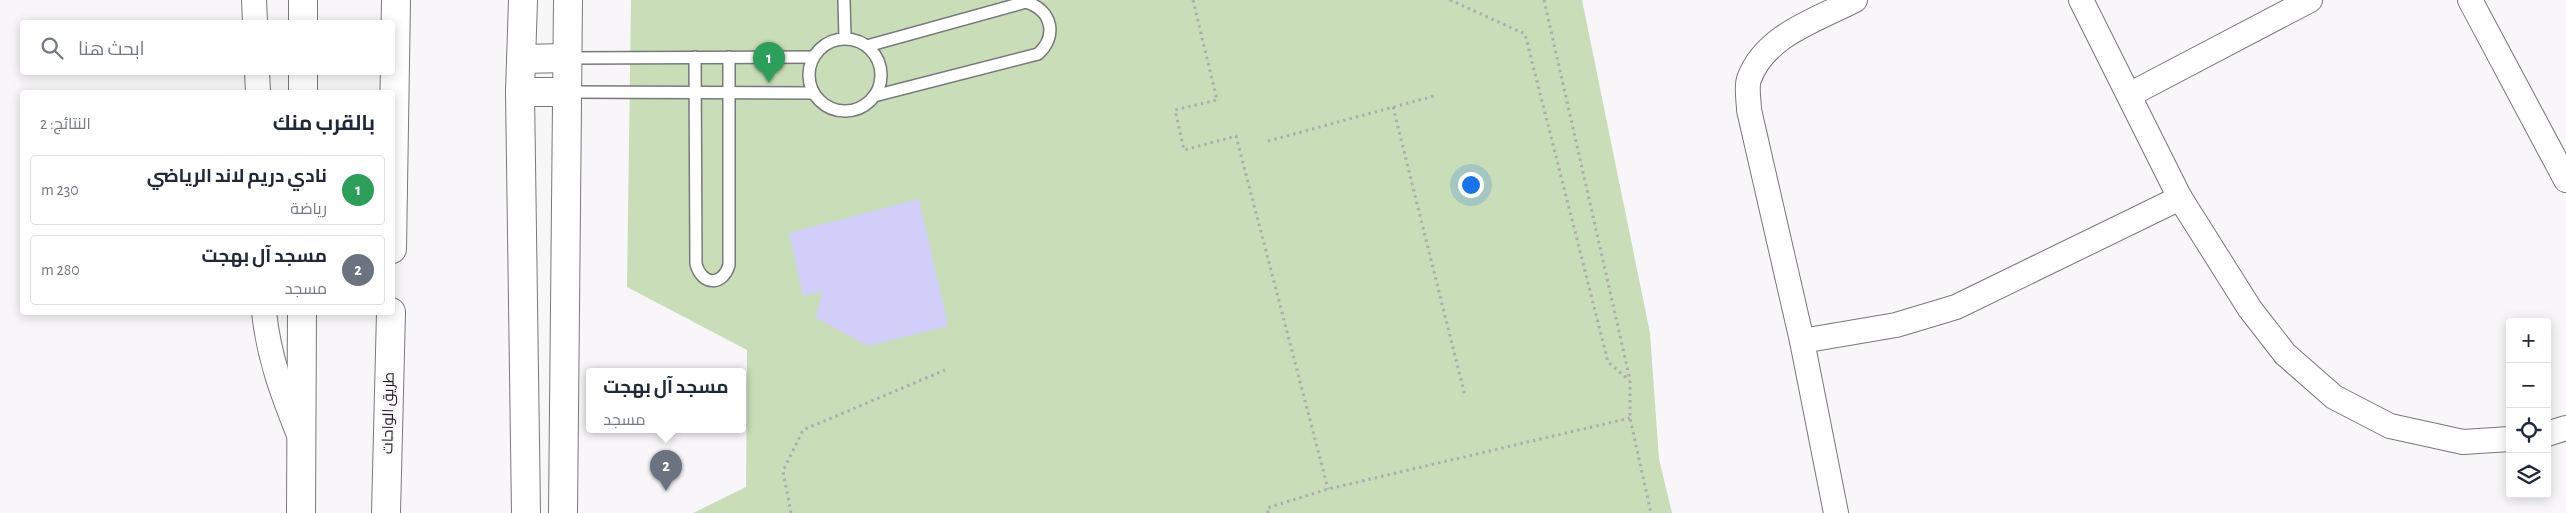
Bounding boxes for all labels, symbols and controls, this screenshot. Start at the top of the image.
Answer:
search box [20,20,395,75]
icon: search [38,34,66,62]
text: ابحث هنا [78,40,145,59]
pin: 1 [753,42,785,83]
text: بالقرب منك [273,113,375,134]
text: النتائج: 2 [40,116,91,132]
text: نادي دريم لاند الرياضي [147,167,327,186]
your location [1458,172,1484,198]
text: 230 m [41,182,79,198]
text: 1 [355,182,361,198]
text: رياضة [290,201,327,217]
text: مسجد آل بهجت [202,247,327,266]
text: 280 m [41,262,80,278]
text: 2 [354,262,362,278]
text: مسجد [285,281,327,297]
map controls [2506,318,2551,498]
button: + [2506,318,2551,363]
button: − [2506,363,2551,408]
popup [586,368,746,433]
street label: طريق الواحات [380,372,399,454]
text: مسجد آل بهجت [603,378,729,397]
button: locate [2506,408,2551,453]
text: مسجد [603,412,646,428]
pin: 2 [650,450,682,491]
button: layers [2506,453,2551,498]

